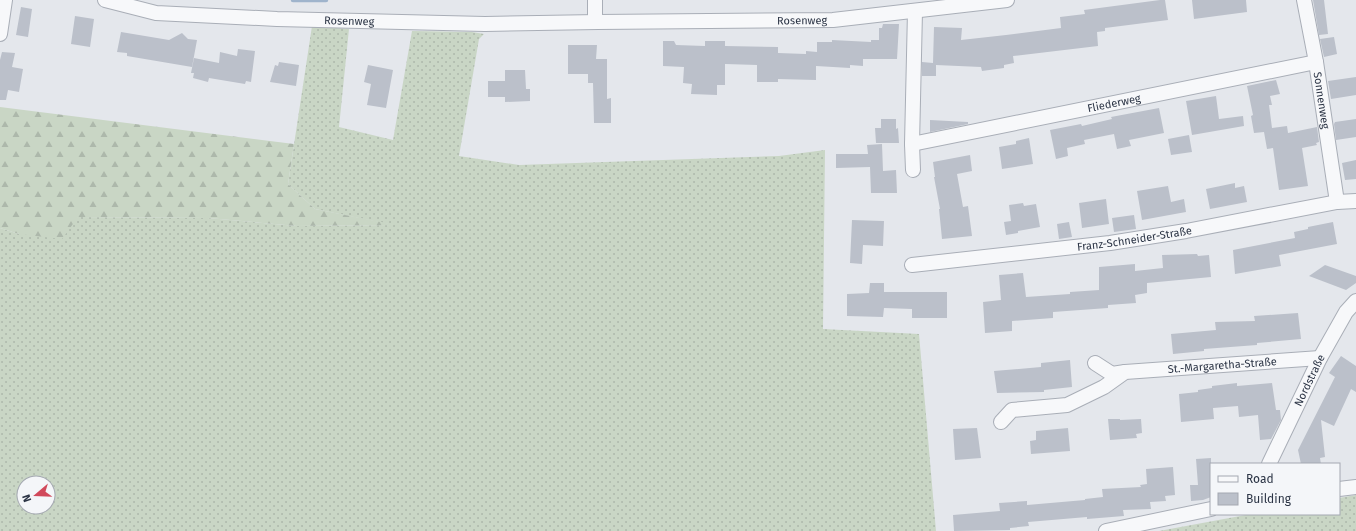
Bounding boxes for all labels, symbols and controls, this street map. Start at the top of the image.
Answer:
street label: Rosenweg [324,14,375,28]
street label: Rosenweg [777,14,828,27]
street label: Sonnenweg [1311,71,1332,130]
street label: Fliederweg [1086,92,1142,115]
street label: Franz-Schneider-Straße [1076,224,1193,254]
street label: Nordstraße [1292,352,1328,408]
street label: St.-Margaretha-Straße [1167,355,1277,376]
legend [1210,463,1340,515]
text: Road [1246,472,1274,486]
north arrow [16,475,56,515]
text: Building [1246,492,1292,506]
text: N [20,493,34,504]

